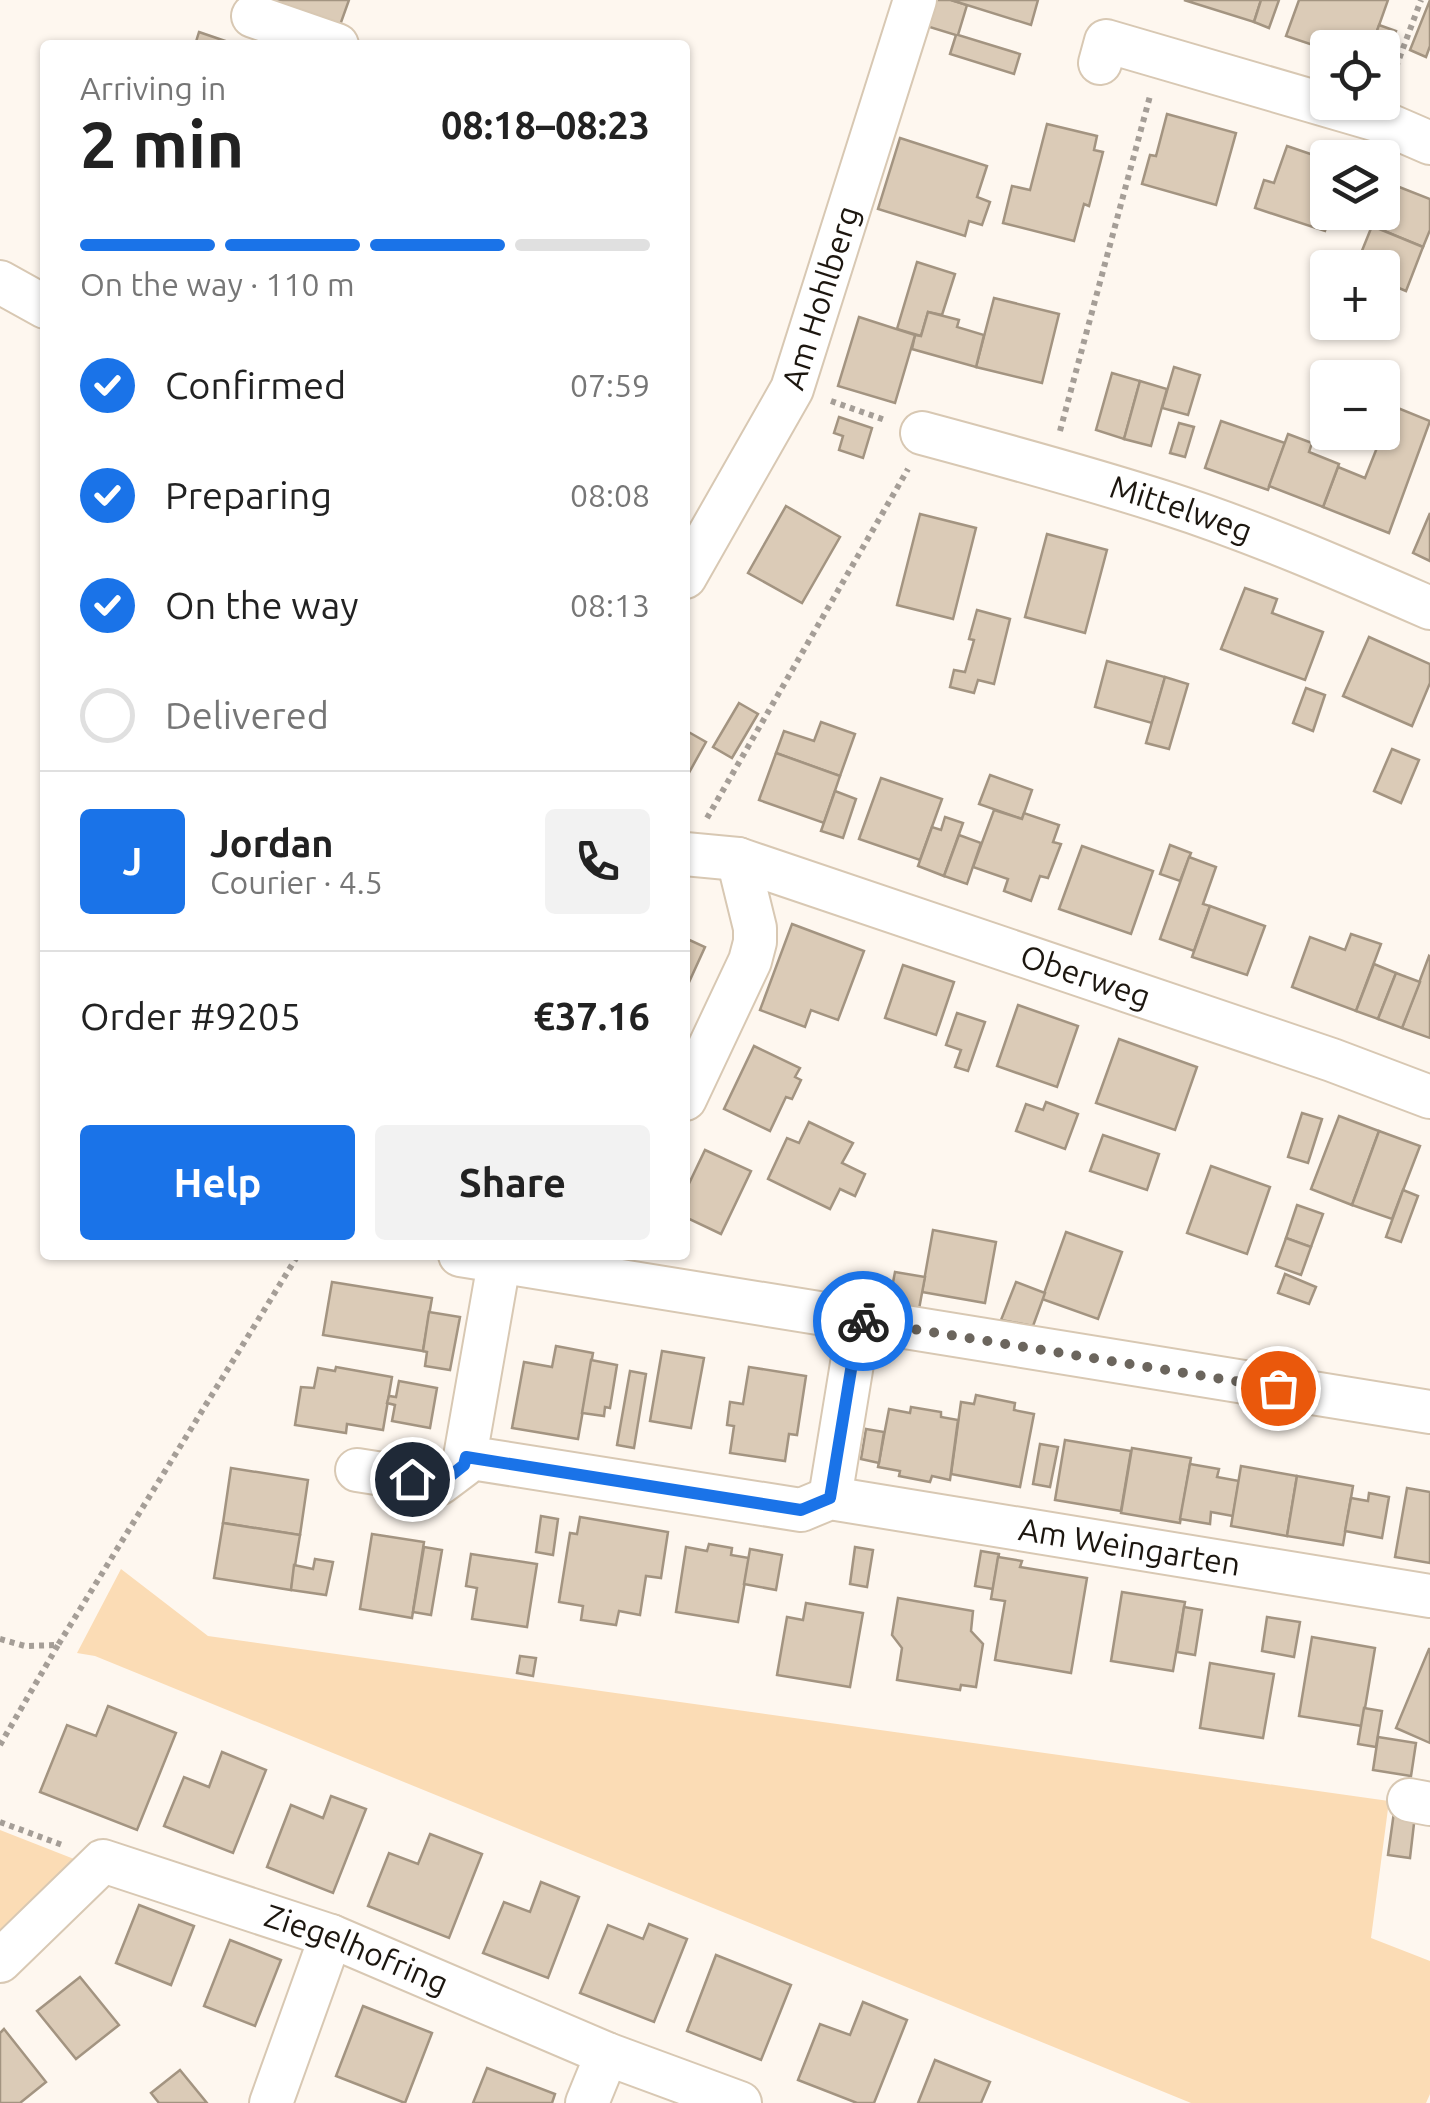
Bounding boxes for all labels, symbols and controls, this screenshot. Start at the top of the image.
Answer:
map controls [1310,30,1400,450]
button: locate [1310,30,1400,120]
text: Arriving in [80,70,226,106]
text: 08:18–08:23 [441,104,650,146]
text: 2 min [80,107,244,180]
button: layers [1310,140,1400,230]
street label: Am Hohlberg [774,201,866,394]
button: + [1310,250,1400,340]
text: On the way · 110 m [80,266,355,302]
icon: check [80,358,135,413]
button: − [1310,360,1400,450]
text: Confirmed [165,364,346,406]
text: 07:59 [570,367,650,403]
icon: check [80,468,135,523]
street label: Mittelweg [1106,468,1257,549]
text: Preparing [165,474,332,516]
text: 08:08 [570,477,650,513]
icon: check [80,578,135,633]
text: On the way [165,584,358,626]
text: 08:13 [570,587,650,623]
text: Delivered [165,694,329,736]
button: phone [545,809,650,914]
text: Jordan [210,822,334,864]
text: J [123,840,142,882]
text: Courier · 4.5 [210,864,383,900]
street label: Oberweg [1016,937,1155,1014]
text: Order #9205 [80,995,301,1037]
text: €37.16 [533,995,650,1037]
button: Help [80,1125,355,1240]
button: Share [375,1125,650,1240]
courier [813,1271,913,1371]
icon: bike [836,1294,891,1349]
pin [1236,1346,1321,1431]
icon: bag [1251,1361,1306,1416]
pin [370,1437,455,1522]
icon: home [385,1452,440,1507]
street label: Am Weingarten [1016,1510,1243,1582]
street label: Ziegelhofring [260,1896,454,2001]

